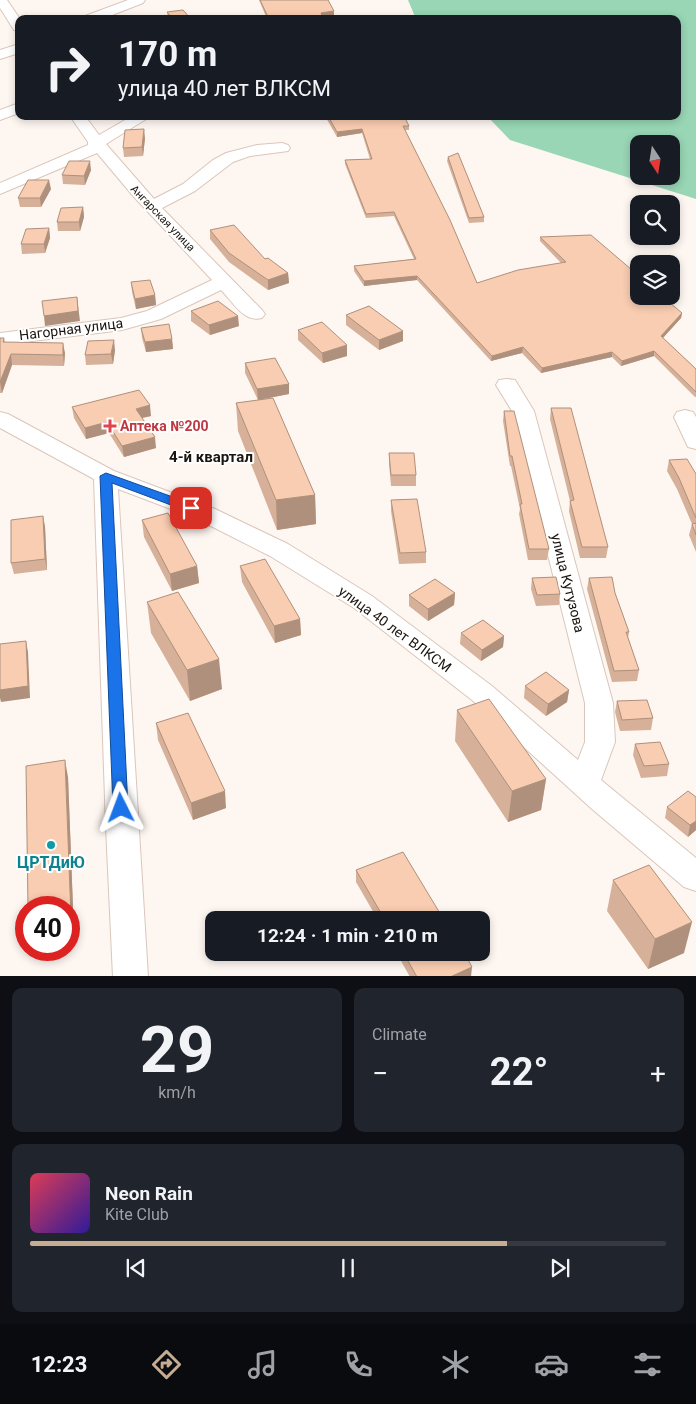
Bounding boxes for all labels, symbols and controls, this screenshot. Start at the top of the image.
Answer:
text: 170 m [118,34,217,75]
icon: right [35,35,100,100]
text: улица 40 лет ВЛКСМ [118,76,331,101]
north arrow [630,135,680,185]
map controls [630,135,680,305]
street label: Ангарская улица [128,183,198,254]
button: search [630,195,680,245]
button: layers [630,255,680,305]
street label: Нагорная улица [18,315,124,343]
place label: Аптека №200 [120,418,208,434]
marker: Аптека №200 [104,420,116,432]
district label: 4-й квартал [169,448,253,466]
pin [170,487,212,529]
icon: arrive [177,494,205,522]
street label: улица Кутузова [548,532,588,634]
street label: улица 40 лет ВЛКСМ [335,583,455,675]
position arrow [94,781,146,833]
marker: ЦРТДиЮ [45,839,57,851]
place label: ЦРТДиЮ [17,853,85,872]
speed limit sign: 40 [15,896,80,961]
text: 12:24 · 1 min · 210 m [257,924,438,947]
text: 29 [140,1012,214,1088]
text: Climate [372,1025,427,1044]
text: 22° [490,1050,548,1094]
text: − [372,1057,388,1090]
text: + [650,1057,666,1090]
text: km/h [158,1083,196,1102]
text: Neon Rain [105,1182,193,1205]
text: Kite Club [105,1205,169,1224]
icon: previous [122,1254,150,1282]
icon: pause [334,1254,362,1282]
icon: next [546,1254,574,1282]
icon: directions [149,1347,184,1382]
icon: music [245,1347,280,1382]
icon: phone [341,1347,376,1382]
icon: climate [438,1347,473,1382]
icon: car [534,1347,569,1382]
icon: filters [630,1347,665,1382]
text: 12:23 [31,1352,87,1377]

